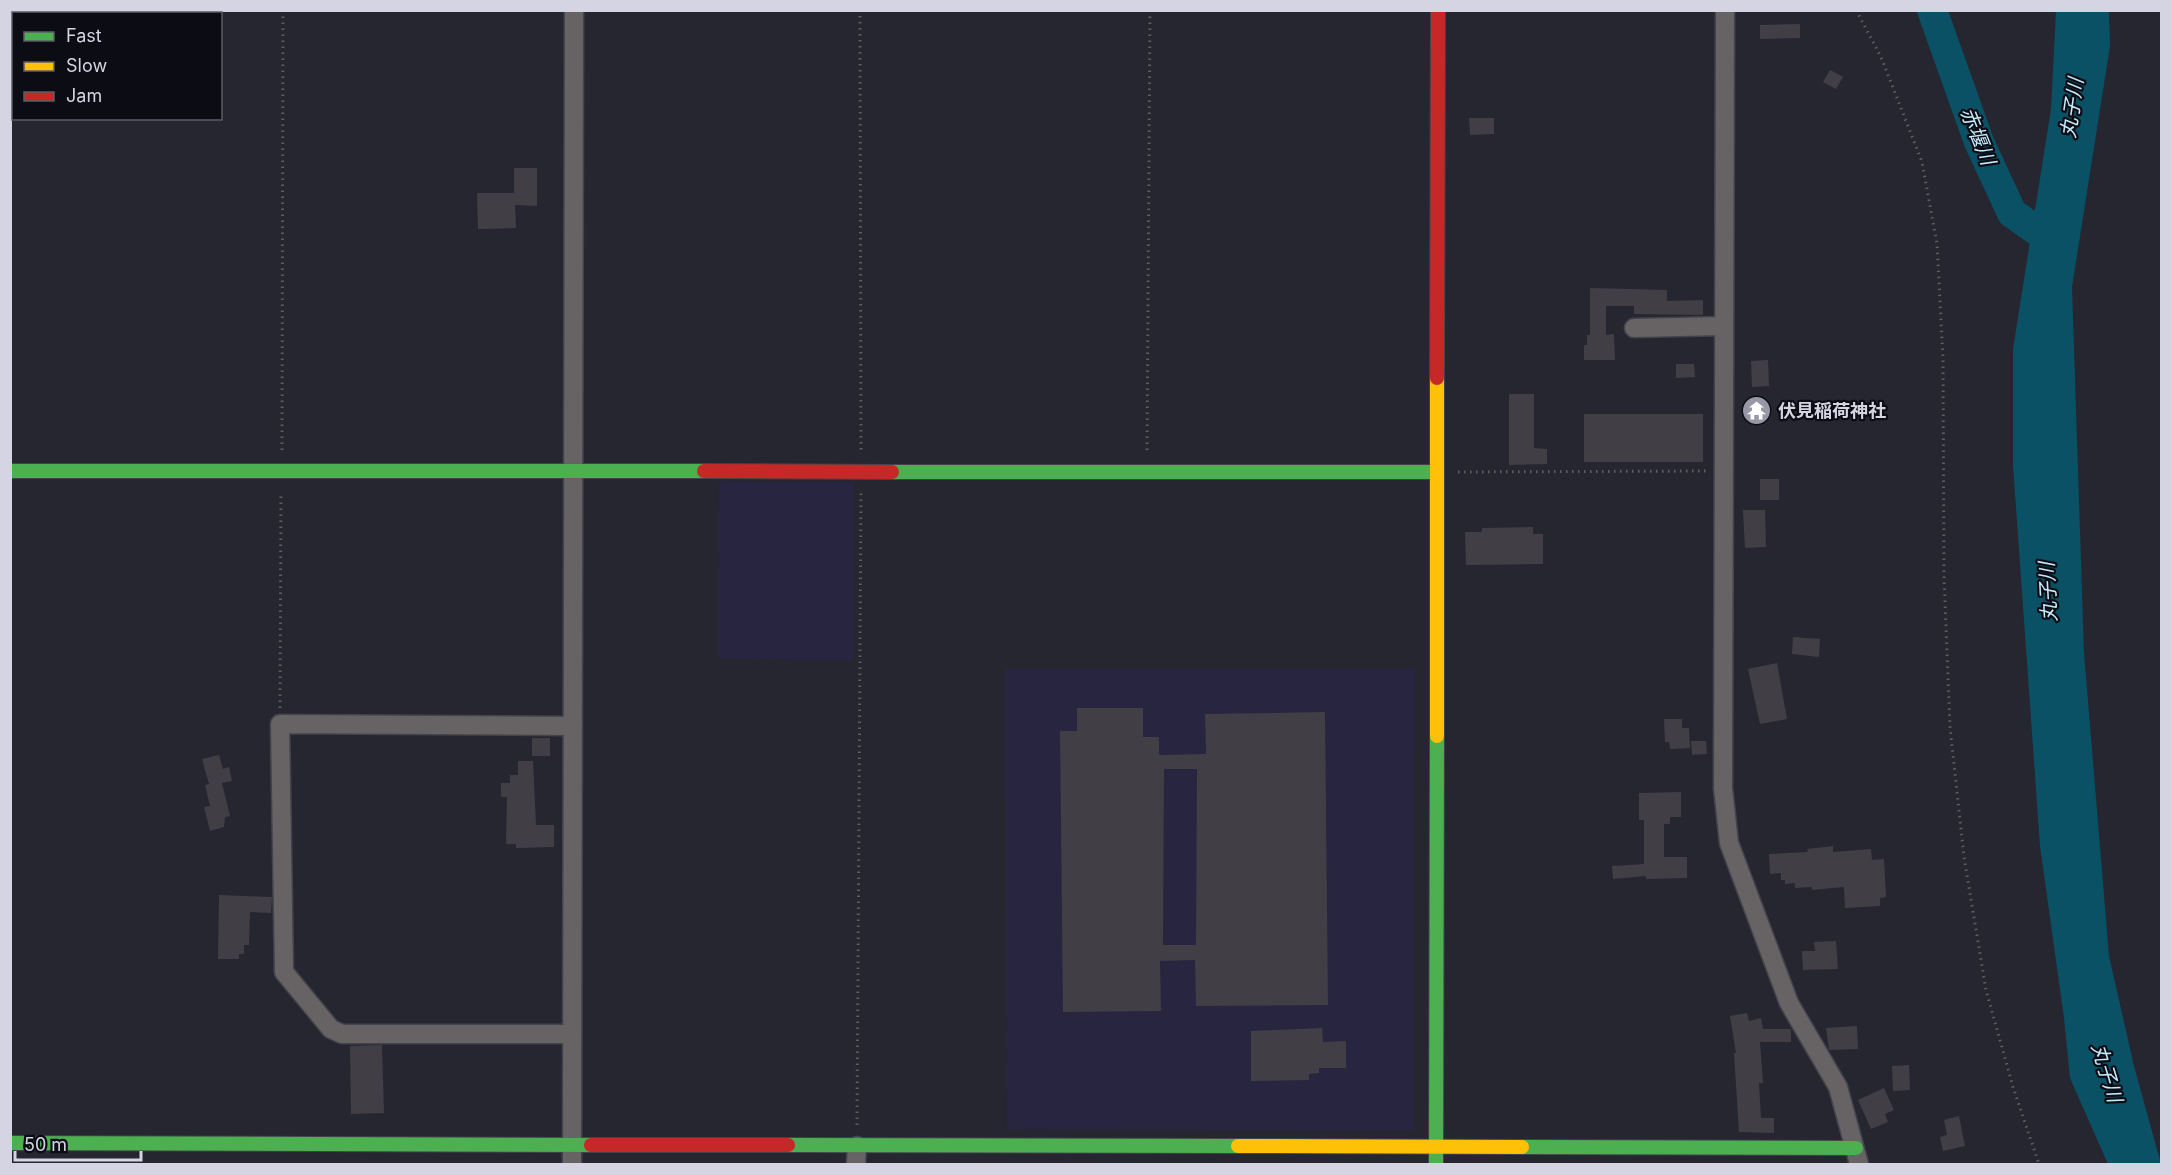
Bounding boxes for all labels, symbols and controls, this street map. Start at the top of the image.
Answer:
legend [12,12,222,120]
text: Fast [66,25,102,46]
text: Slow [66,55,107,76]
water label: 丸子川 [2056,75,2088,139]
text: Jam [66,85,102,106]
water label: 赤堰川 [1956,104,2001,170]
temple icon: 伏見稲荷神社 [1741,395,1773,427]
place label: 伏見稲荷神社 [1778,400,1886,421]
water label: 丸子川 [2034,559,2062,623]
water label: 丸子川 [2087,1041,2128,1107]
scale bar [15,1124,141,1162]
text: 50 m [24,1134,67,1155]

